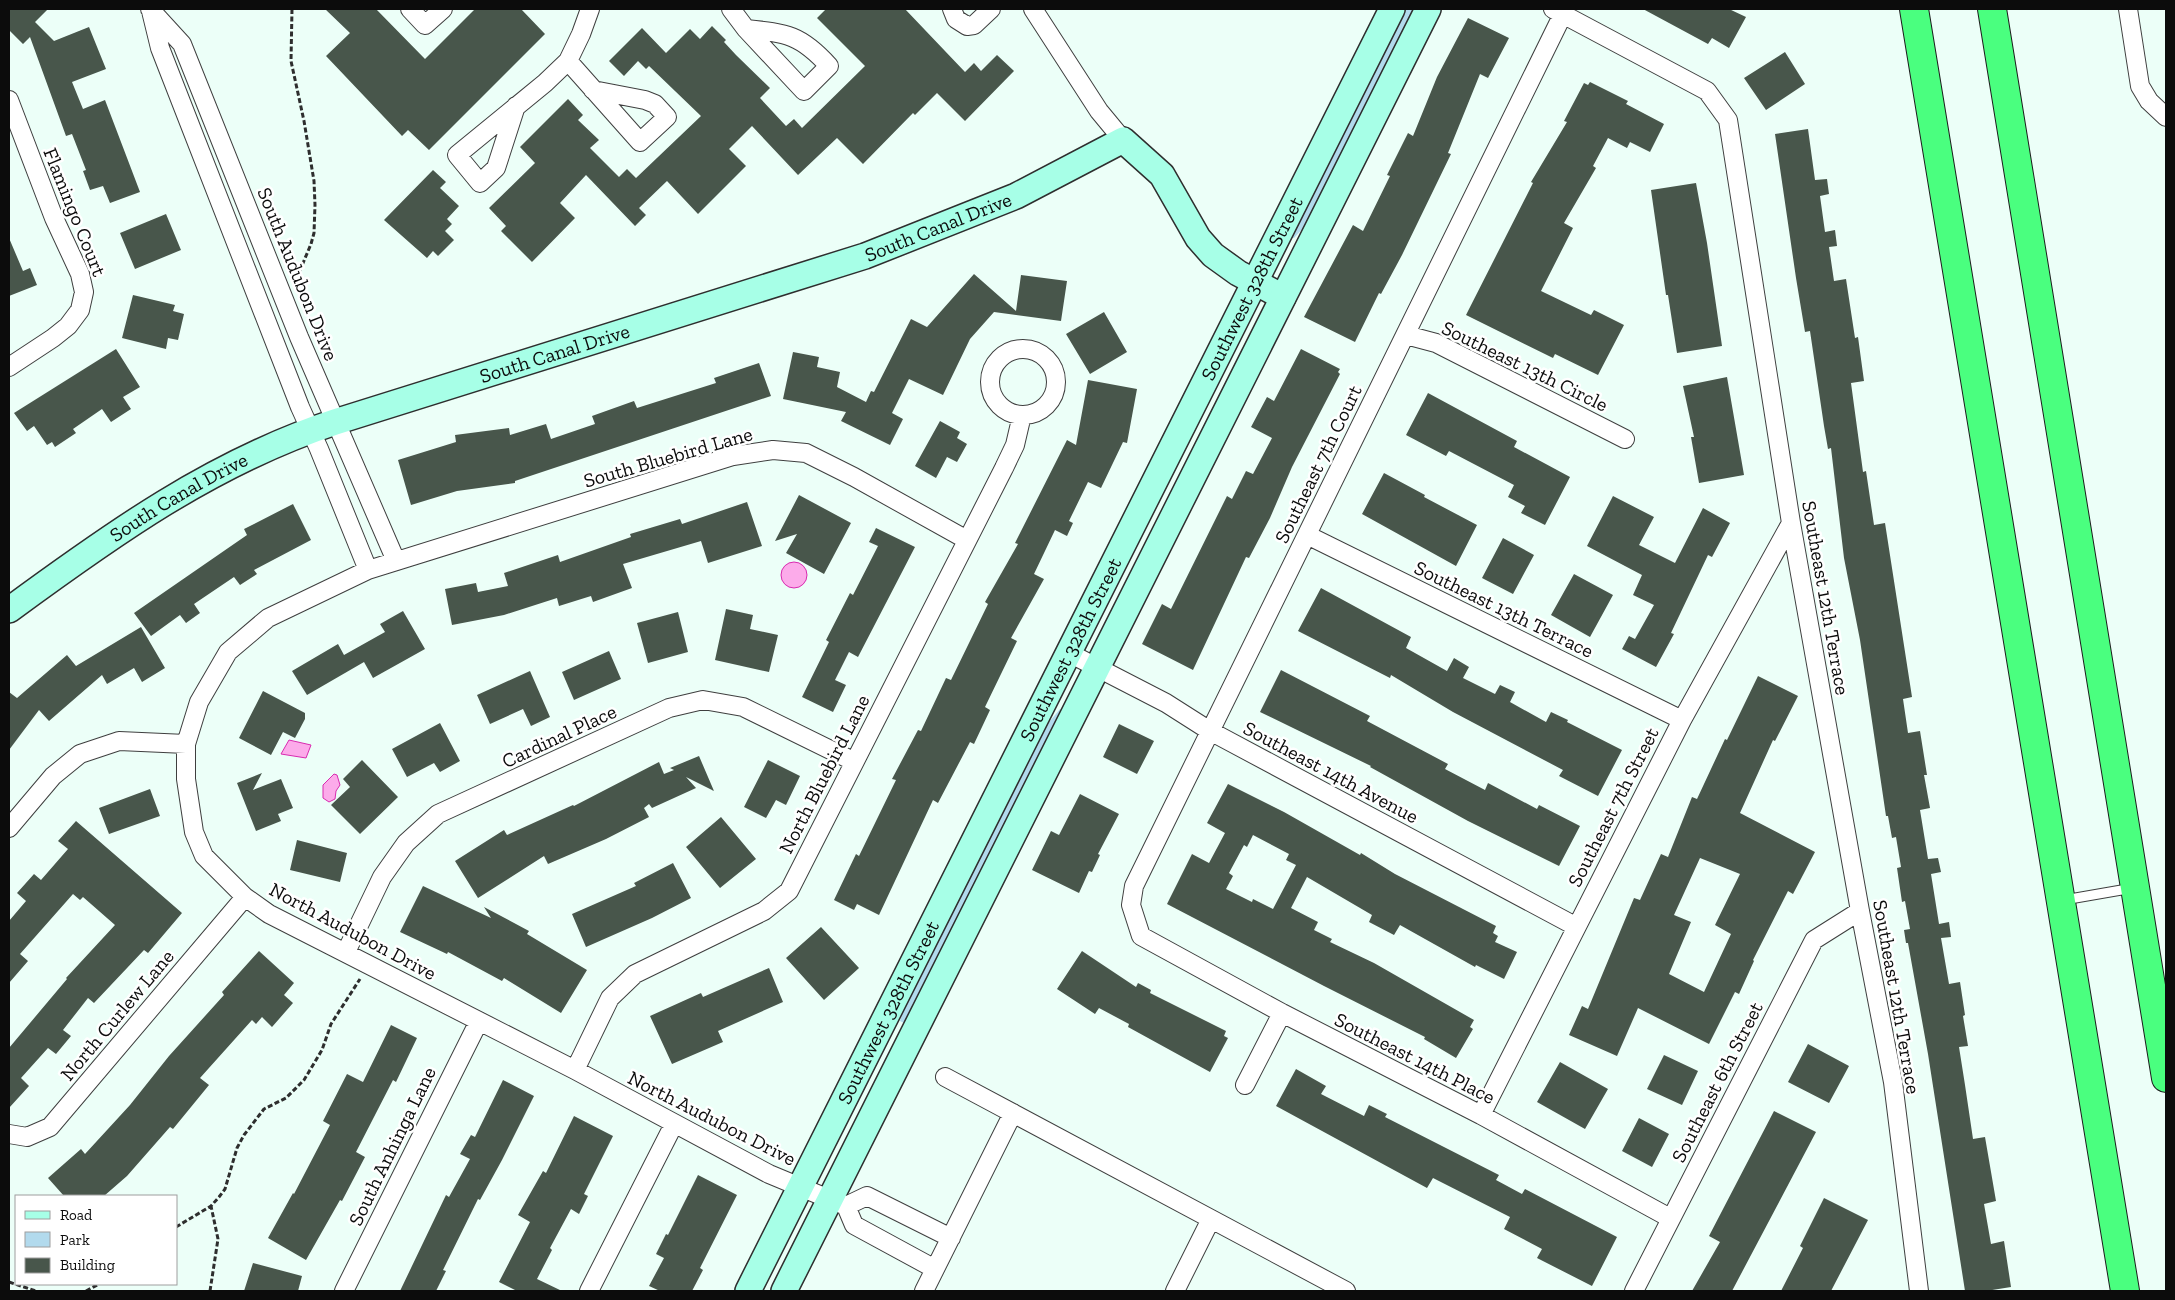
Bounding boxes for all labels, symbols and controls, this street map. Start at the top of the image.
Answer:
street label: Flamingo Court [38,144,112,280]
street label: South Audubon Drive [252,184,344,364]
street label: South Canal Drive [861,187,1015,267]
street label: Southwest 328th Street [1196,192,1308,384]
street label: Southeast 13th Circle [1438,315,1612,417]
street label: South Canal Drive [477,319,632,388]
street label: Southeast 7th Court [1269,380,1367,547]
street label: South Bluebird Lane [581,421,755,493]
street label: South Canal Drive [105,447,251,547]
street label: Southeast 12th Terrace [1797,499,1855,697]
street label: Southwest 328th Street [1014,553,1127,745]
street label: Southeast 13th Terrace [1411,555,1597,663]
street label: North Bluebird Lane [773,690,875,858]
street label: Cardinal Place [498,699,620,773]
street label: Southeast 14th Avenue [1239,716,1423,828]
street label: Southeast 7th Street [1562,723,1664,891]
street label: North Audubon Drive [266,877,440,985]
street label: Southeast 12th Terrace [1868,898,1926,1096]
street label: Southwest 328th Street [832,916,944,1108]
street label: North Curlew Lane [55,945,179,1085]
street label: Southeast 6th Street [1666,997,1768,1166]
street label: Southeast 14th Place [1331,1007,1499,1109]
street label: South Anhinga Lane [343,1063,441,1229]
street label: North Audubon Drive [624,1065,800,1171]
legend [15,1195,178,1285]
text: Road [60,1206,93,1224]
text: Park [60,1231,90,1249]
text: Building [60,1256,115,1274]

